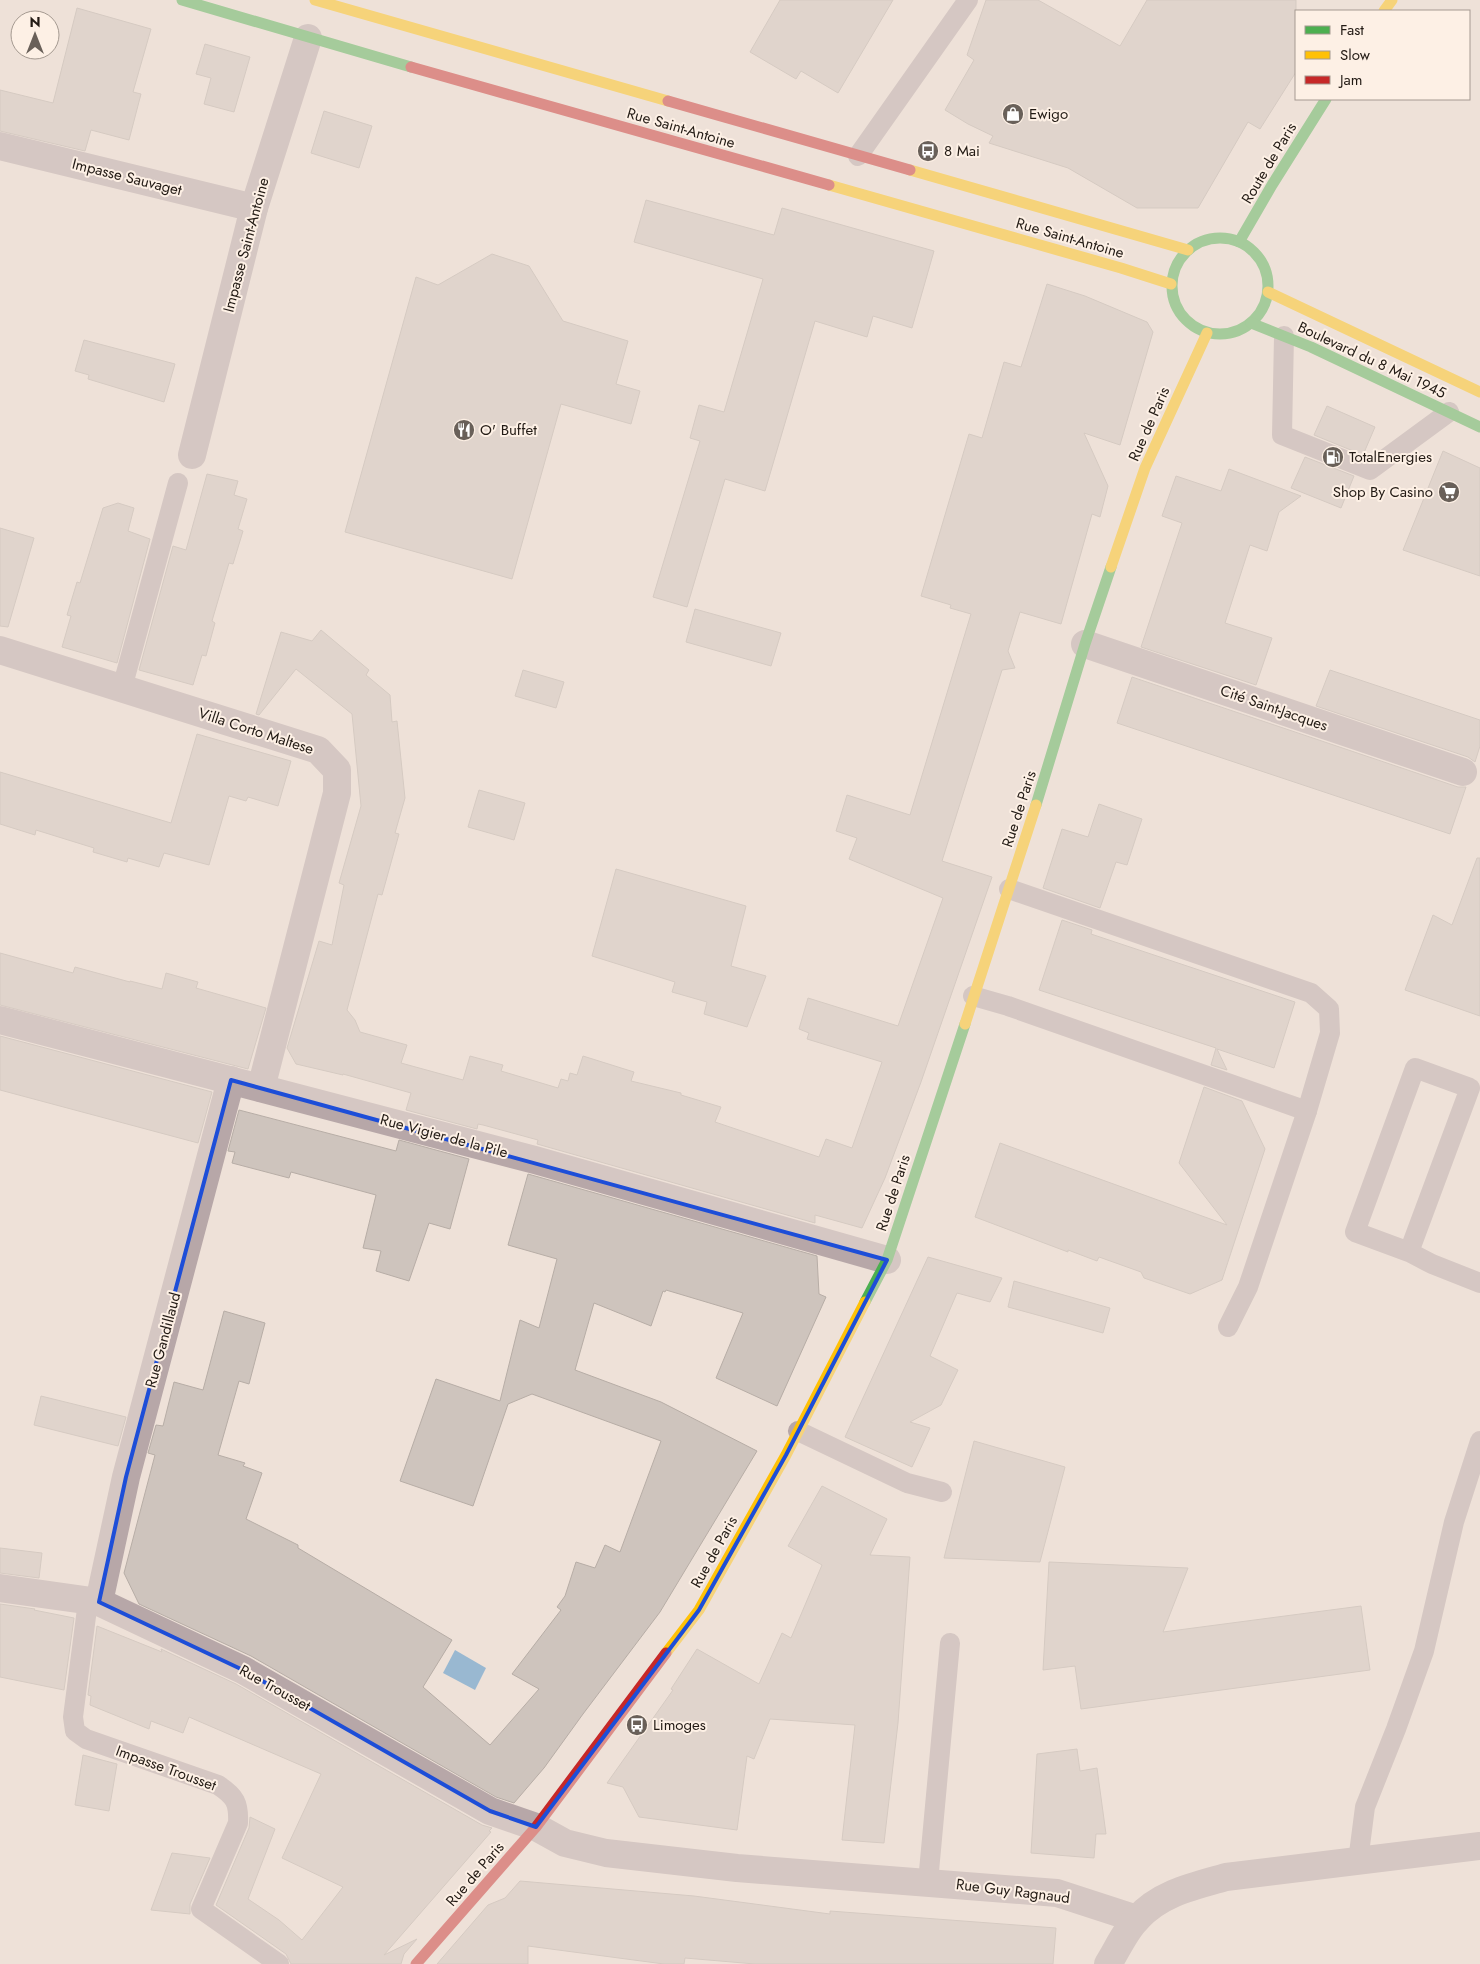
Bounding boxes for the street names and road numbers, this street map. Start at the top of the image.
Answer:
street label: Rue Saint-Antoine [624,102,738,154]
street label: Route de Paris [1236,118,1302,208]
street label: Impasse Sauvaget [70,153,185,201]
street label: Impasse Saint-Antoine [217,175,275,315]
street label: Rue Saint-Antoine [1013,212,1127,264]
street label: Boulevard du 8 Mai 1945 [1294,316,1450,404]
street label: Rue de Paris [1123,383,1175,465]
street label: Cité Saint-Jacques [1217,679,1331,737]
street label: Villa Corto Maltese [195,702,317,760]
street label: Rue de Paris [996,768,1042,850]
street label: Rue Vigier de la Pile [378,1108,511,1164]
street label: Rue de Paris [870,1152,916,1234]
street label: Rue Gandillaud [140,1290,186,1390]
street label: Rue de Paris [685,1512,743,1592]
street label: Rue Trousset [235,1659,315,1717]
street label: Impasse Trousset [113,1740,220,1797]
street label: Rue de Paris [441,1837,509,1911]
street label: Rue Guy Ragnaud [955,1873,1071,1909]

